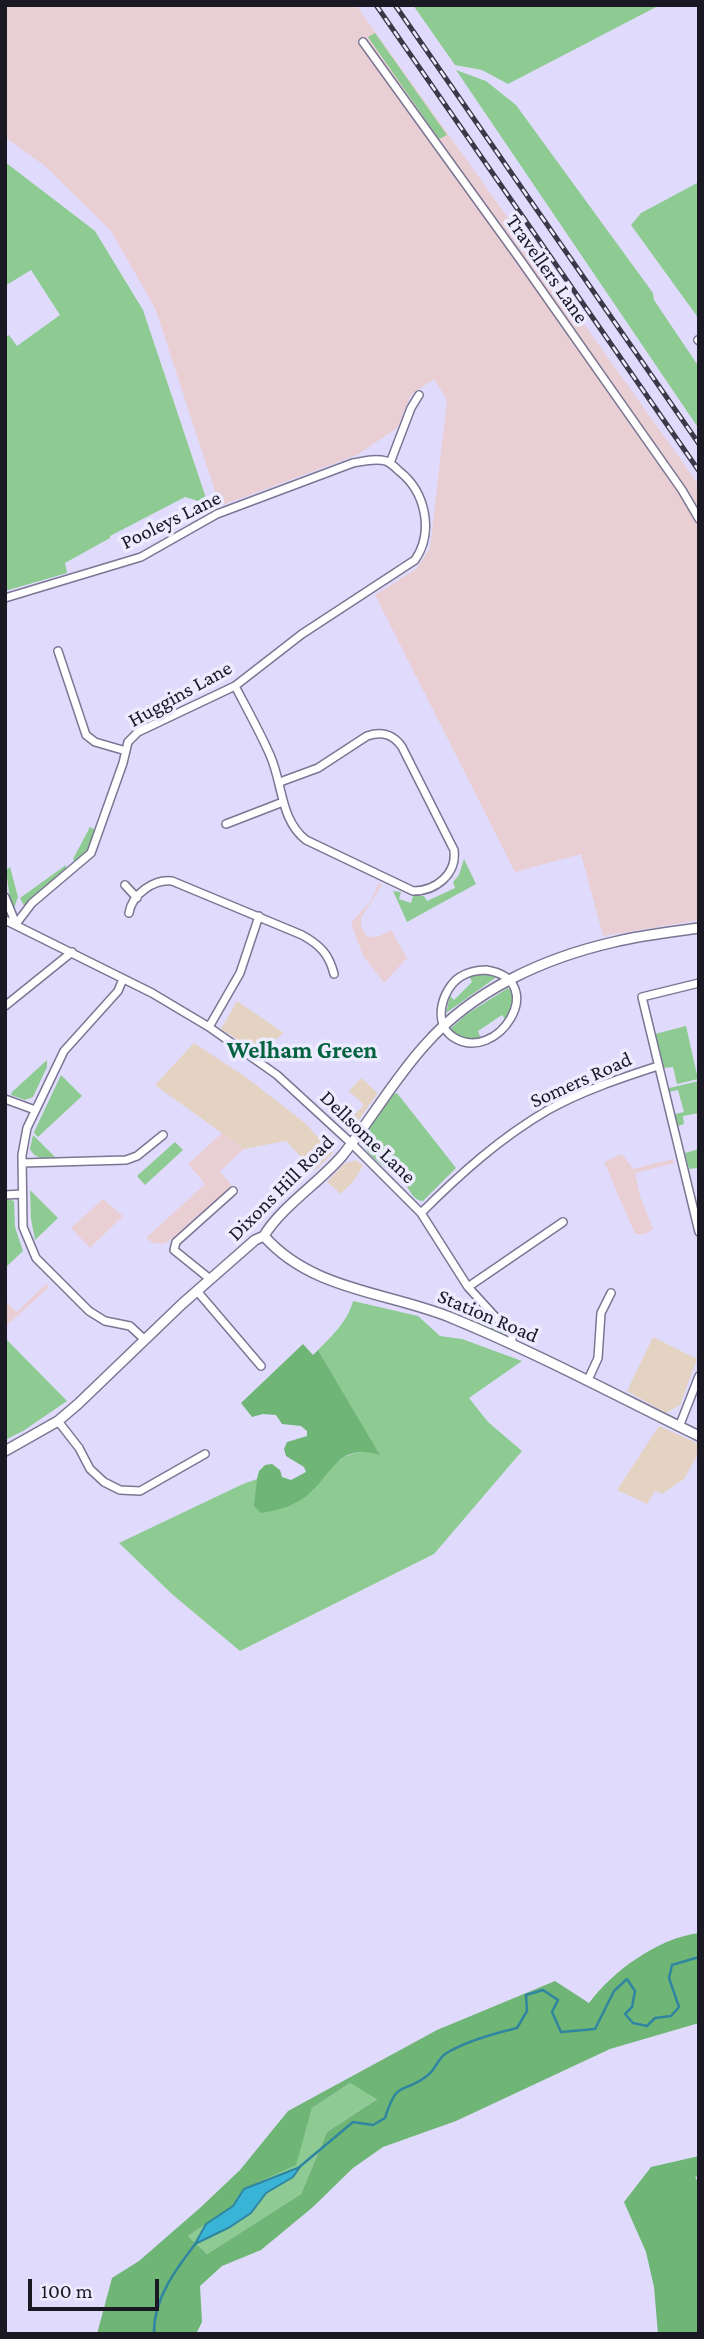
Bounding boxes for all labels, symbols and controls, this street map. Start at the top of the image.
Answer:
street label: Travellers Lane [500,210,594,328]
street label: Pooleys Lane [117,485,225,555]
street label: Huggins Lane [124,655,236,733]
district label: Welham Green [227,1037,377,1065]
street label: Somers Road [526,1046,636,1114]
street label: Dellsome Lane [315,1085,421,1189]
street label: Dixons Hill Road [223,1130,339,1246]
street label: Station Road [434,1283,542,1349]
scale bar [32,2266,163,2310]
text: 100 m [41,2279,93,2303]

